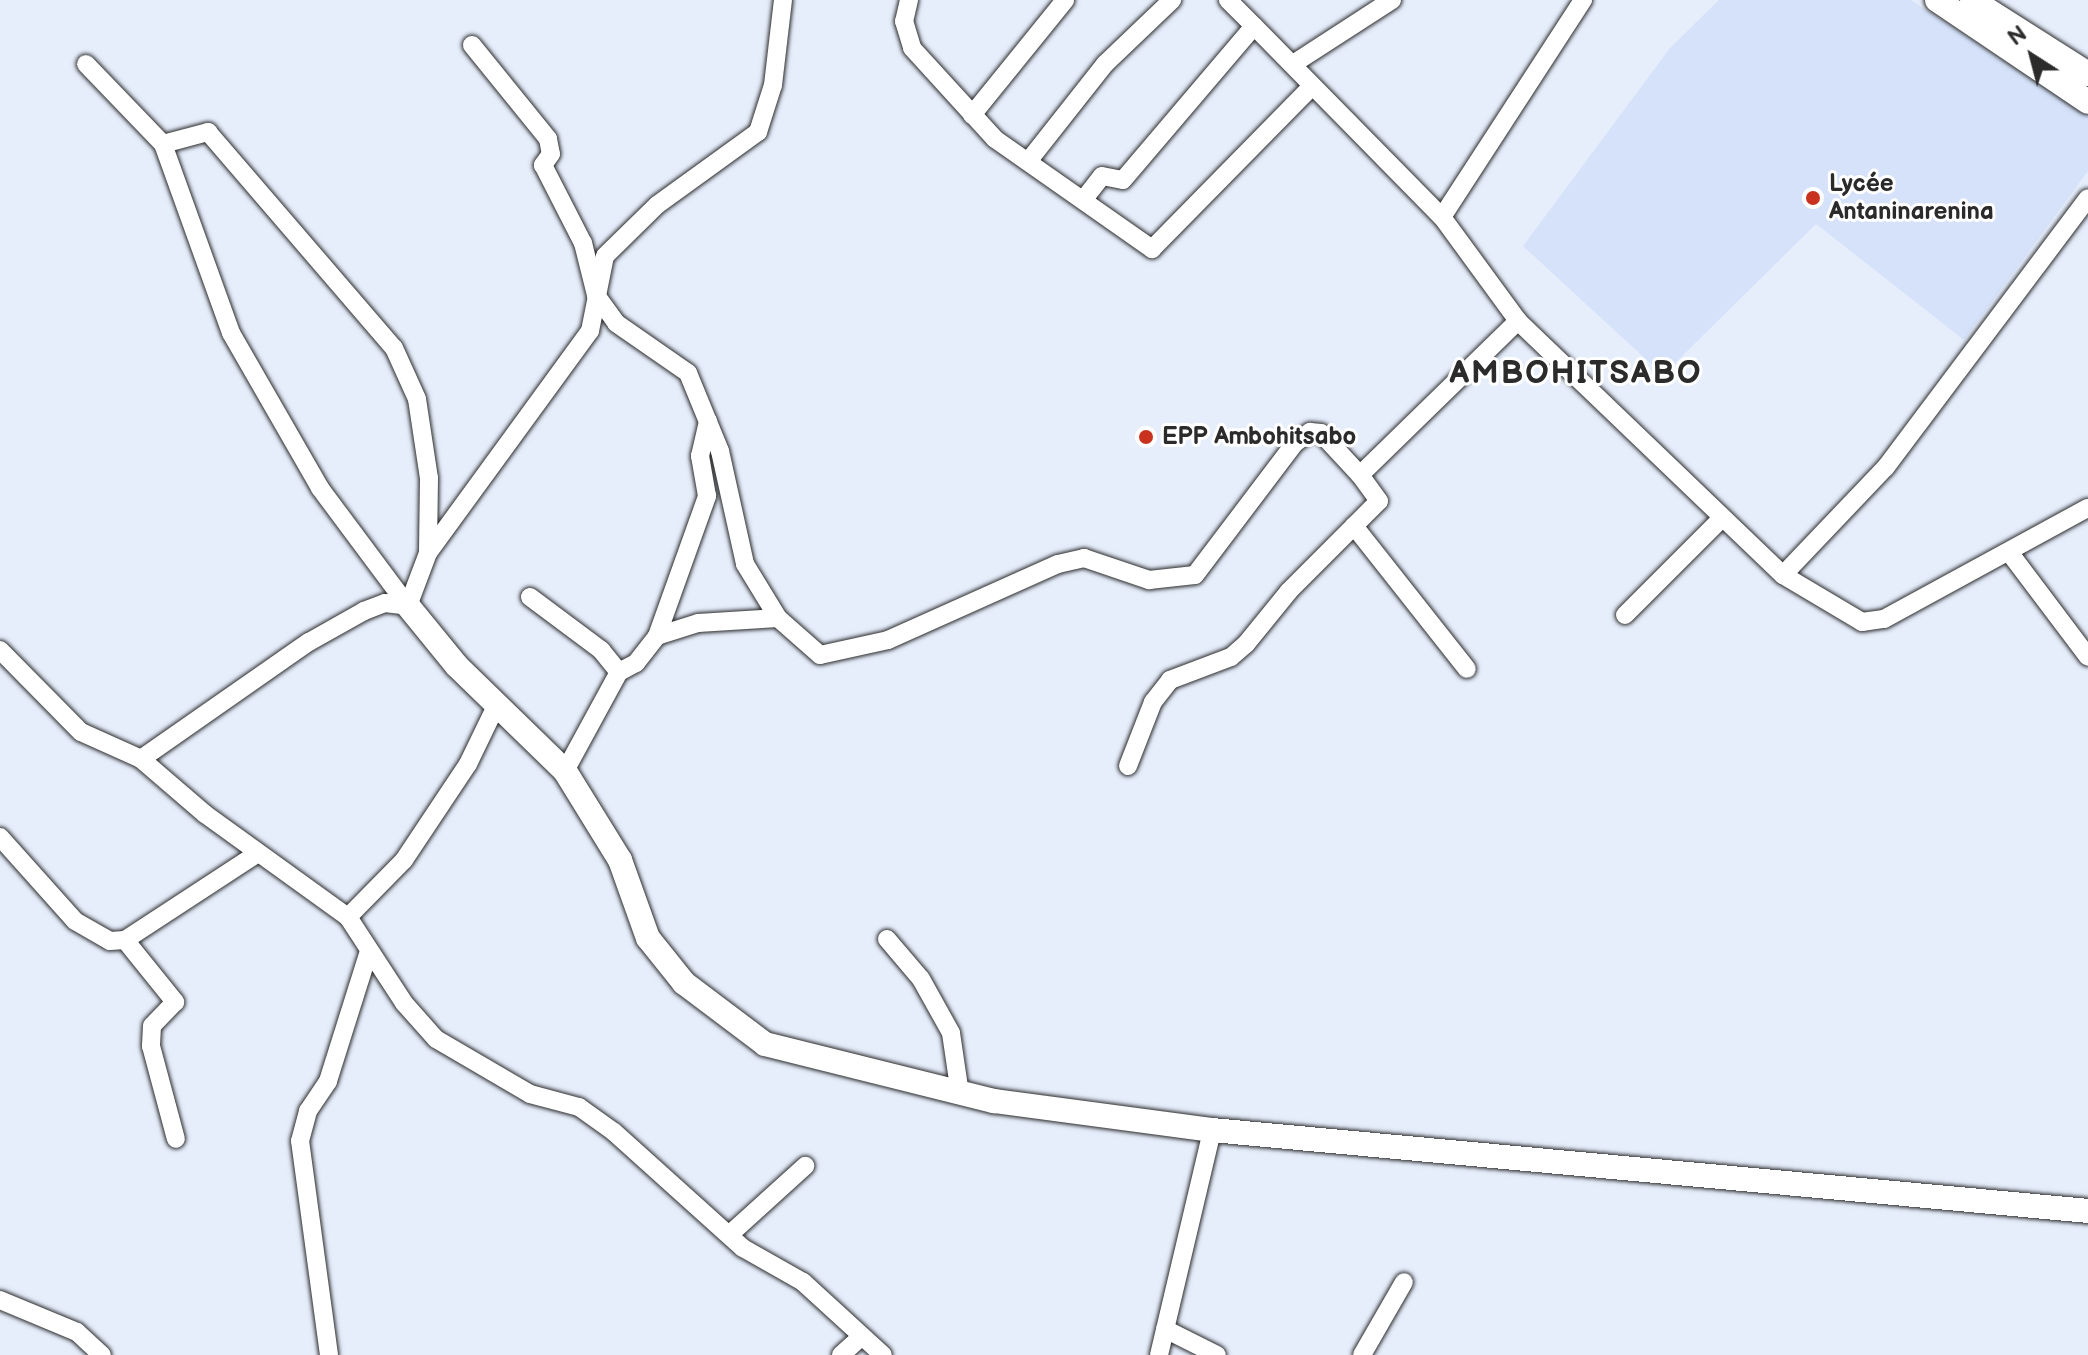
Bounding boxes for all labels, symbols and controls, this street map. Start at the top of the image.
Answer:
north arrow [1992,16,2072,96]
text: N [2003,20,2032,52]
place label: Lycée Antaninarenina [1829,170,1994,226]
marker: Lycée Antaninarenina [1804,189,1822,207]
district label: AMBOHITSABO [1450,355,1702,393]
place label: EPP Ambohitsabo [1162,423,1356,451]
marker: EPP Ambohitsabo [1137,428,1155,446]

